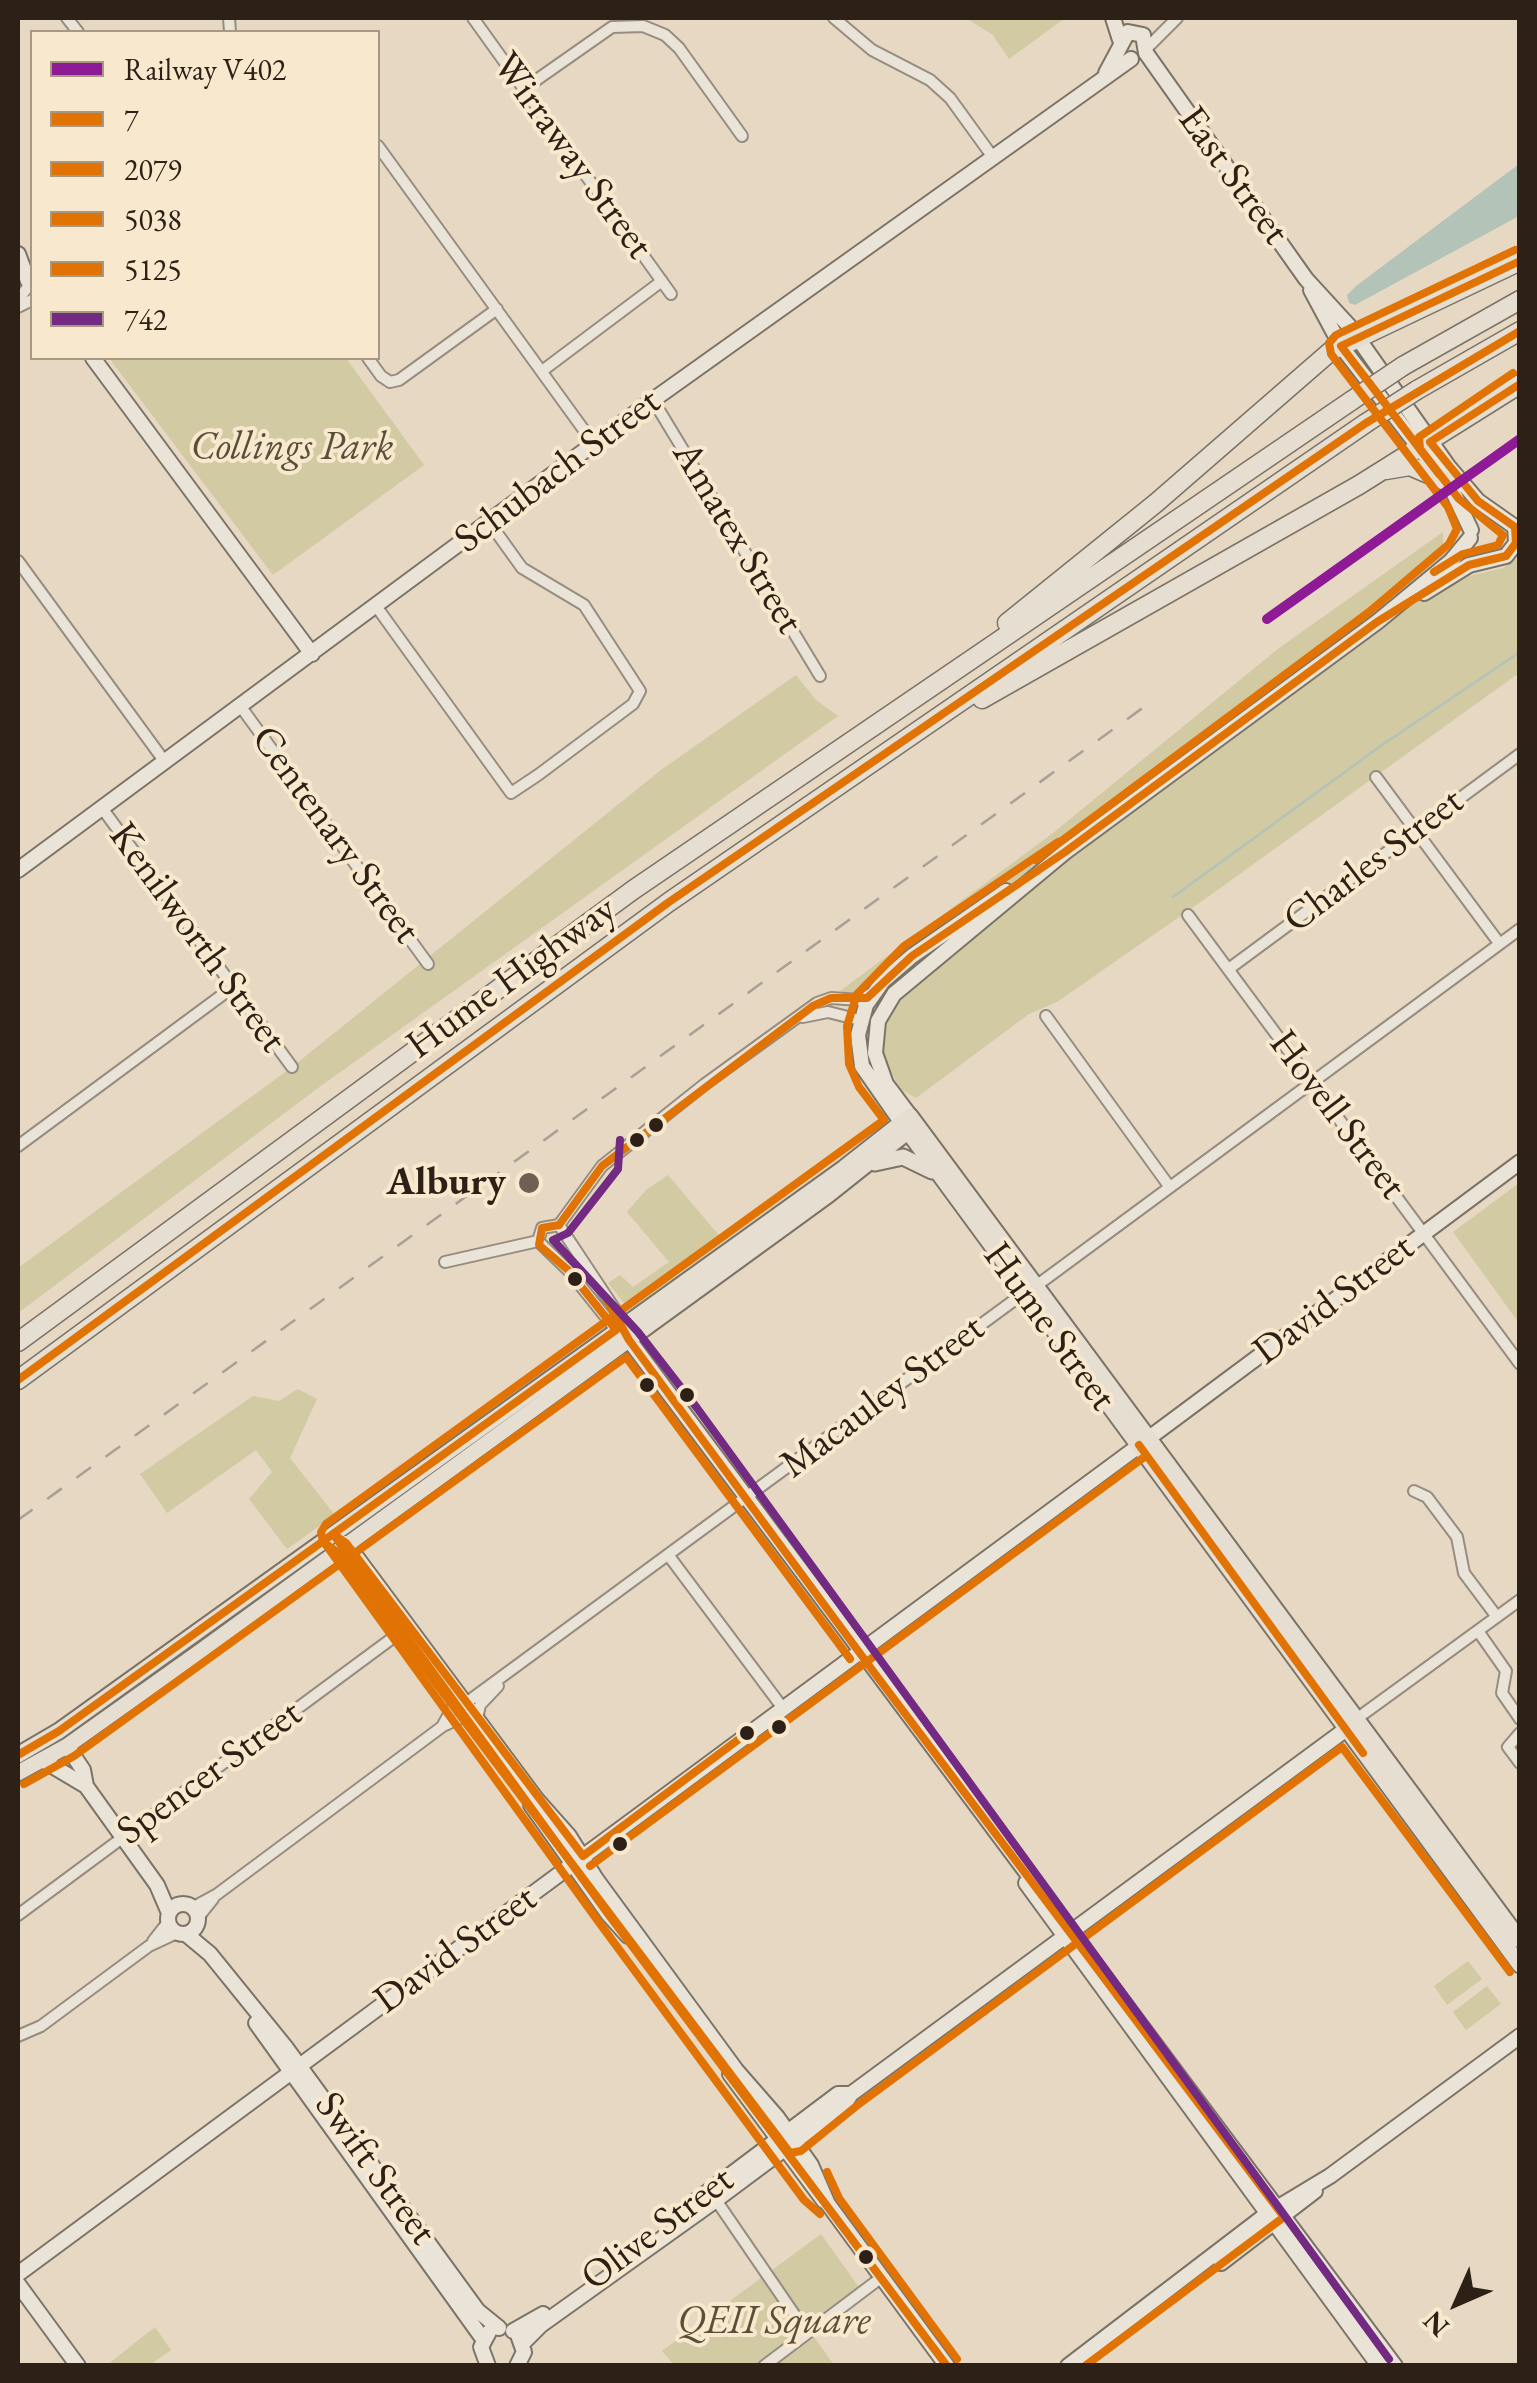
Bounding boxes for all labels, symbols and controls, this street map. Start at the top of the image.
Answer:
legend [30,30,380,360]
street label: Wirraway Street [481,43,663,269]
text: Railway V402 [124,50,286,89]
street label: East Street [1167,98,1299,254]
text: 7 [124,100,138,139]
text: 2079 [124,150,182,189]
text: 5038 [124,200,182,239]
text: 5125 [124,250,182,289]
text: 742 [124,300,167,339]
street label: Schubach Street [446,378,670,564]
park label: Collings Park [191,424,393,472]
street label: Amatex Street [661,433,813,643]
street label: Centenary Street [240,717,430,953]
street label: Charles Street [1275,778,1473,944]
street label: Kenilworth Street [98,814,296,1062]
street label: Hume Highway [398,886,626,1070]
street label: Hovell Street [1258,1021,1416,1209]
unlabelled marker [646,1115,666,1135]
unlabelled marker [627,1130,647,1150]
place label: Albury [386,1159,506,1207]
marker: Albury [516,1170,542,1196]
street label: David Street [1244,1224,1424,1376]
street label: Hume Street [972,1234,1126,1420]
unlabelled marker [565,1269,585,1289]
street label: Macauley Street [772,1305,994,1489]
unlabelled marker [637,1375,657,1395]
unlabelled marker [677,1385,697,1405]
street label: Spencer Street [108,1690,312,1856]
unlabelled marker [769,1717,789,1737]
unlabelled marker [737,1723,757,1743]
unlabelled marker [610,1834,630,1854]
street label: David Street [366,1875,546,2025]
street label: Swift Street [304,2083,446,2255]
street label: Olive Street [573,2156,743,2302]
unlabelled marker [856,2247,876,2267]
north arrow [1407,2253,1507,2353]
park label: QEII Square [677,2298,871,2346]
text: N [1415,2303,1457,2345]

